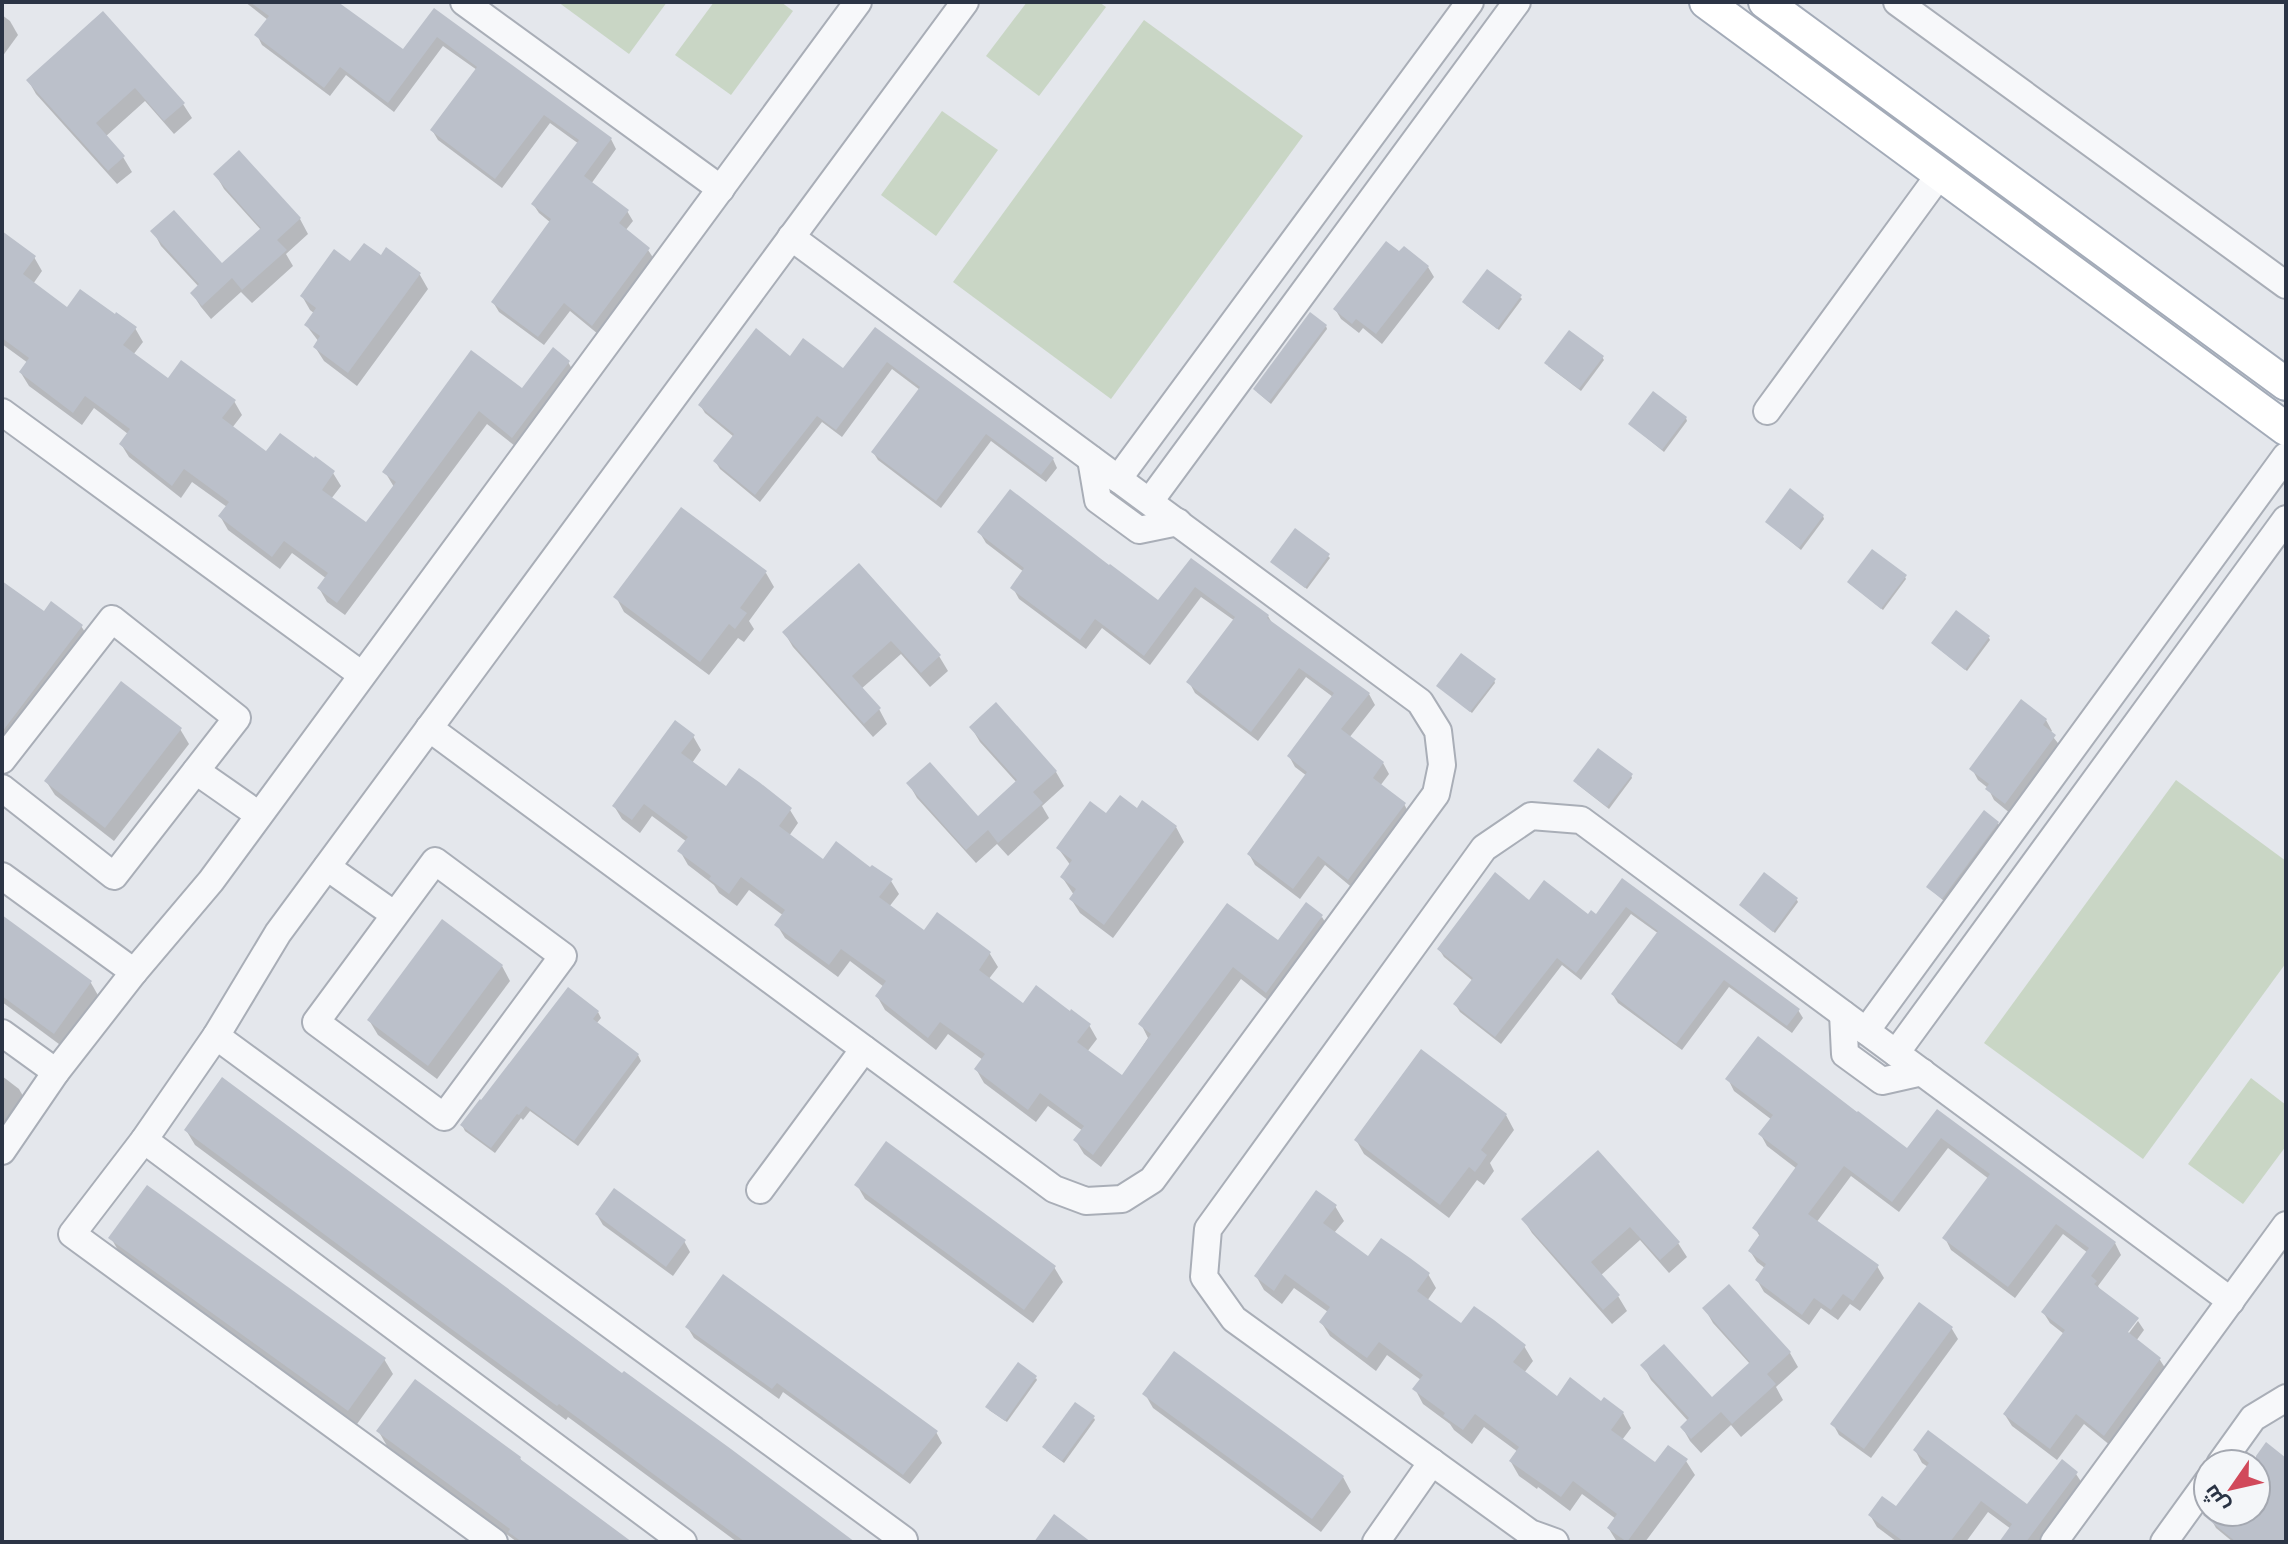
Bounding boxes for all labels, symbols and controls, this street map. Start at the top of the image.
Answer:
north arrow [2192,1448,2272,1528]
text: ش [2194,1479,2237,1520]

